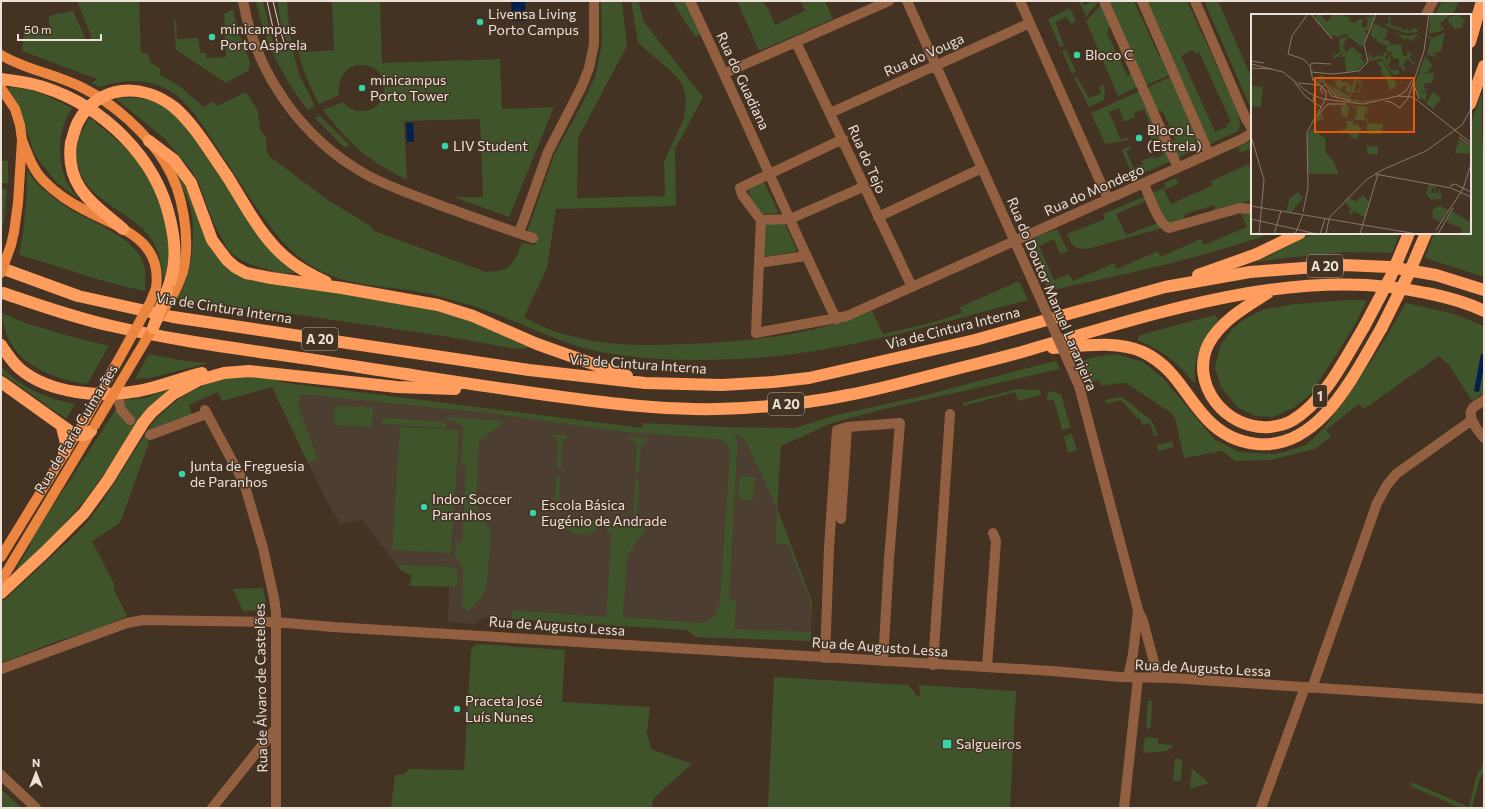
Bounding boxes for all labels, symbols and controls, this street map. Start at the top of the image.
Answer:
place label: Livensa Living Porto Campus [488,5,579,38]
inset map [1251,14,1471,234]
scale bar [18,16,101,42]
marker: Livensa Living Porto Campus [475,17,485,27]
place label: minicampus Porto Asprela [220,20,307,53]
text: 50 m [24,22,52,36]
street label: Rua do Guadiana [713,29,774,132]
street label: Rua do Vouga [881,29,966,80]
marker: minicampus Porto Asprela [207,32,217,42]
place label: Bloco C [1085,46,1134,63]
marker: Bloco C [1072,50,1082,60]
place label: minicampus Porto Tower [370,71,450,104]
marker: minicampus Porto Tower [357,83,367,93]
place label: Bloco L (Estrela) [1147,121,1202,154]
street label: Rua do Tejo [845,122,890,196]
marker: Bloco L (Estrela) [1134,133,1144,143]
place label: LIV Student [453,137,528,154]
marker: LIV Student [440,141,450,151]
street label: Rua do Mondego [1041,160,1146,219]
street label: Rua do Doutor Manuel Laranjeira [1004,194,1101,393]
road number: A 20 [1307,255,1343,277]
street label: Via de Cintura Interna [155,288,293,327]
street label: Via de Cintura Interna [884,303,1022,352]
road number: A 20 [302,328,338,350]
street label: Via de Cintura Interna [569,350,707,377]
street label: Rua de Faria Guimarães [30,361,121,496]
road number: 1 [1313,385,1327,407]
road number: A 20 [768,393,804,415]
place label: Junta de Freguesia de Paranhos [190,457,304,490]
marker: Junta de Freguesia de Paranhos [177,469,187,479]
place label: Indor Soccer Paranhos [432,490,512,523]
place label: Escola Básica Eugénio de Andrade [541,496,667,529]
marker: Indor Soccer Paranhos [419,502,429,512]
marker: Escola Básica Eugénio de Andrade [528,508,538,518]
street label: Rua de Álvaro de Castelões [251,603,270,773]
street label: Rua de Augusto Lessa [488,612,626,639]
street label: Rua de Augusto Lessa [811,633,949,660]
street label: Rua de Augusto Lessa [1134,655,1272,680]
place label: Praceta José Luís Nunes [465,692,543,725]
marker: Praceta José Luís Nunes [452,704,462,714]
place label: Salgueiros [956,735,1021,752]
marker: Salgueiros [941,738,953,750]
north arrow [16,753,56,793]
text: N [32,756,40,769]

